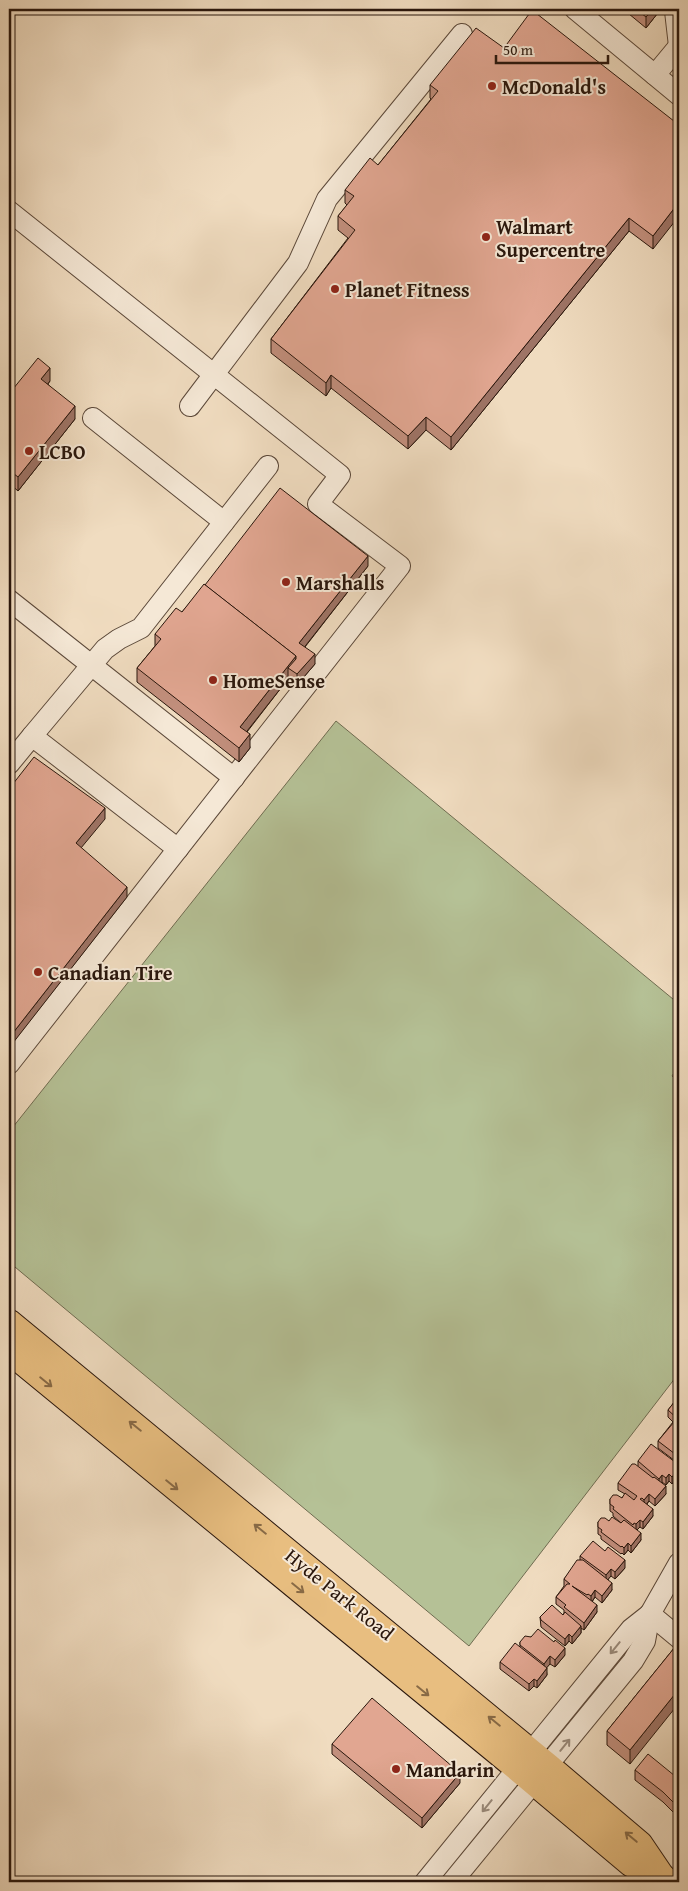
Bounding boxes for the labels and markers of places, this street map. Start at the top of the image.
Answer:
place label: McDonald's [502,72,606,101]
marker: McDonald's [486,80,498,92]
place label: Walmart Supercentre [496,212,605,264]
marker: Walmart Supercentre [480,231,492,243]
place label: Planet Fitness [345,275,470,304]
marker: Planet Fitness [329,283,341,295]
place label: LCBO [39,437,86,466]
marker: LCBO [23,445,35,457]
place label: Marshalls [296,568,384,597]
marker: Marshalls [280,576,292,588]
place label: HomeSense [223,666,325,695]
marker: HomeSense [207,674,219,686]
place label: Canadian Tire [48,958,173,987]
marker: Canadian Tire [32,966,44,978]
place label: Mandarin [406,1755,494,1784]
marker: Mandarin [390,1763,402,1775]

